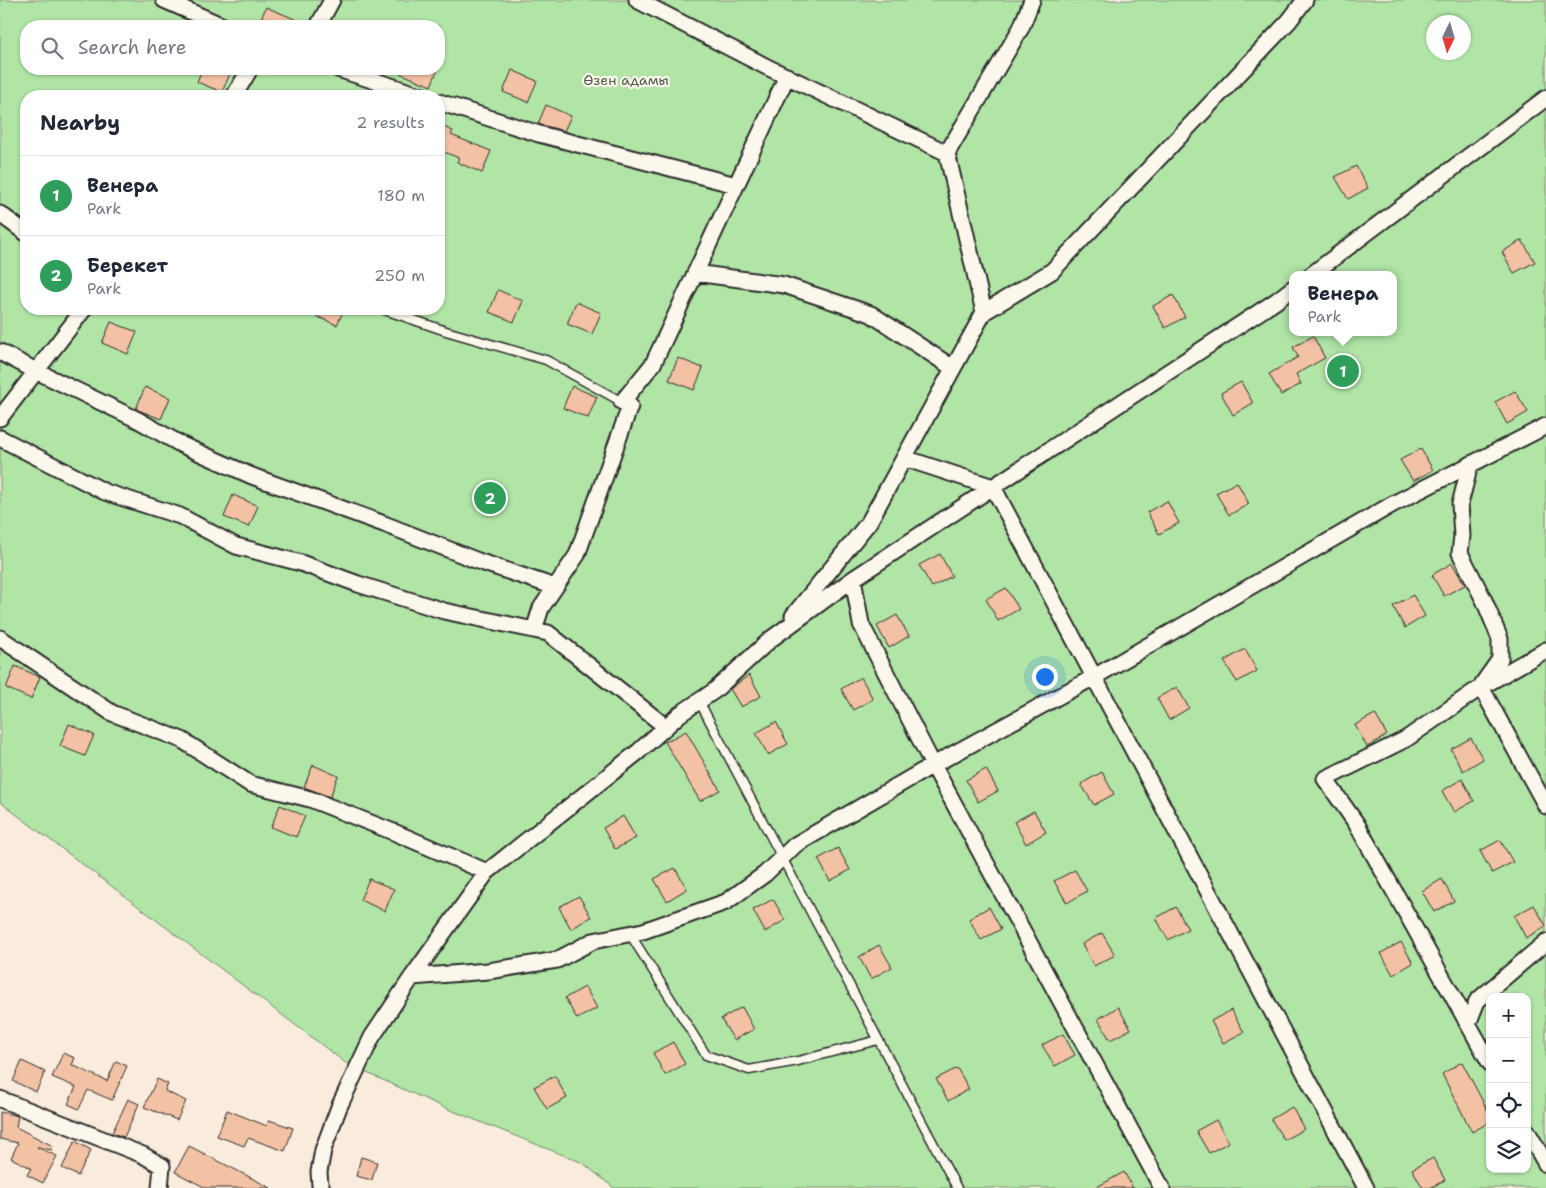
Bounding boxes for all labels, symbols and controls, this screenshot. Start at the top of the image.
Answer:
north arrow [1426,15,1471,60]
search box [20,20,445,75]
icon: search [38,34,66,62]
text: Search here [78,35,187,60]
park label: Өзен адамы [583,71,669,89]
text: Nearby [40,109,120,137]
text: 2 results [356,112,425,133]
text: Венера [87,173,158,198]
text: 1 [52,185,60,206]
text: 180 m [377,185,425,206]
text: Park [87,198,121,219]
text: Берекет [87,253,168,278]
text: 2 [50,265,62,286]
text: 250 m [374,265,425,286]
popup [1289,271,1397,336]
text: Park [87,278,121,299]
text: Венера [1307,281,1379,306]
text: Park [1307,306,1342,327]
pin: 1 [1327,352,1359,390]
pin: 2 [474,479,506,517]
your location [1032,664,1058,690]
map controls [1486,993,1531,1173]
button: + [1486,993,1531,1038]
button: − [1486,1038,1531,1083]
button: locate [1486,1083,1531,1128]
button: layers [1486,1128,1531,1173]

